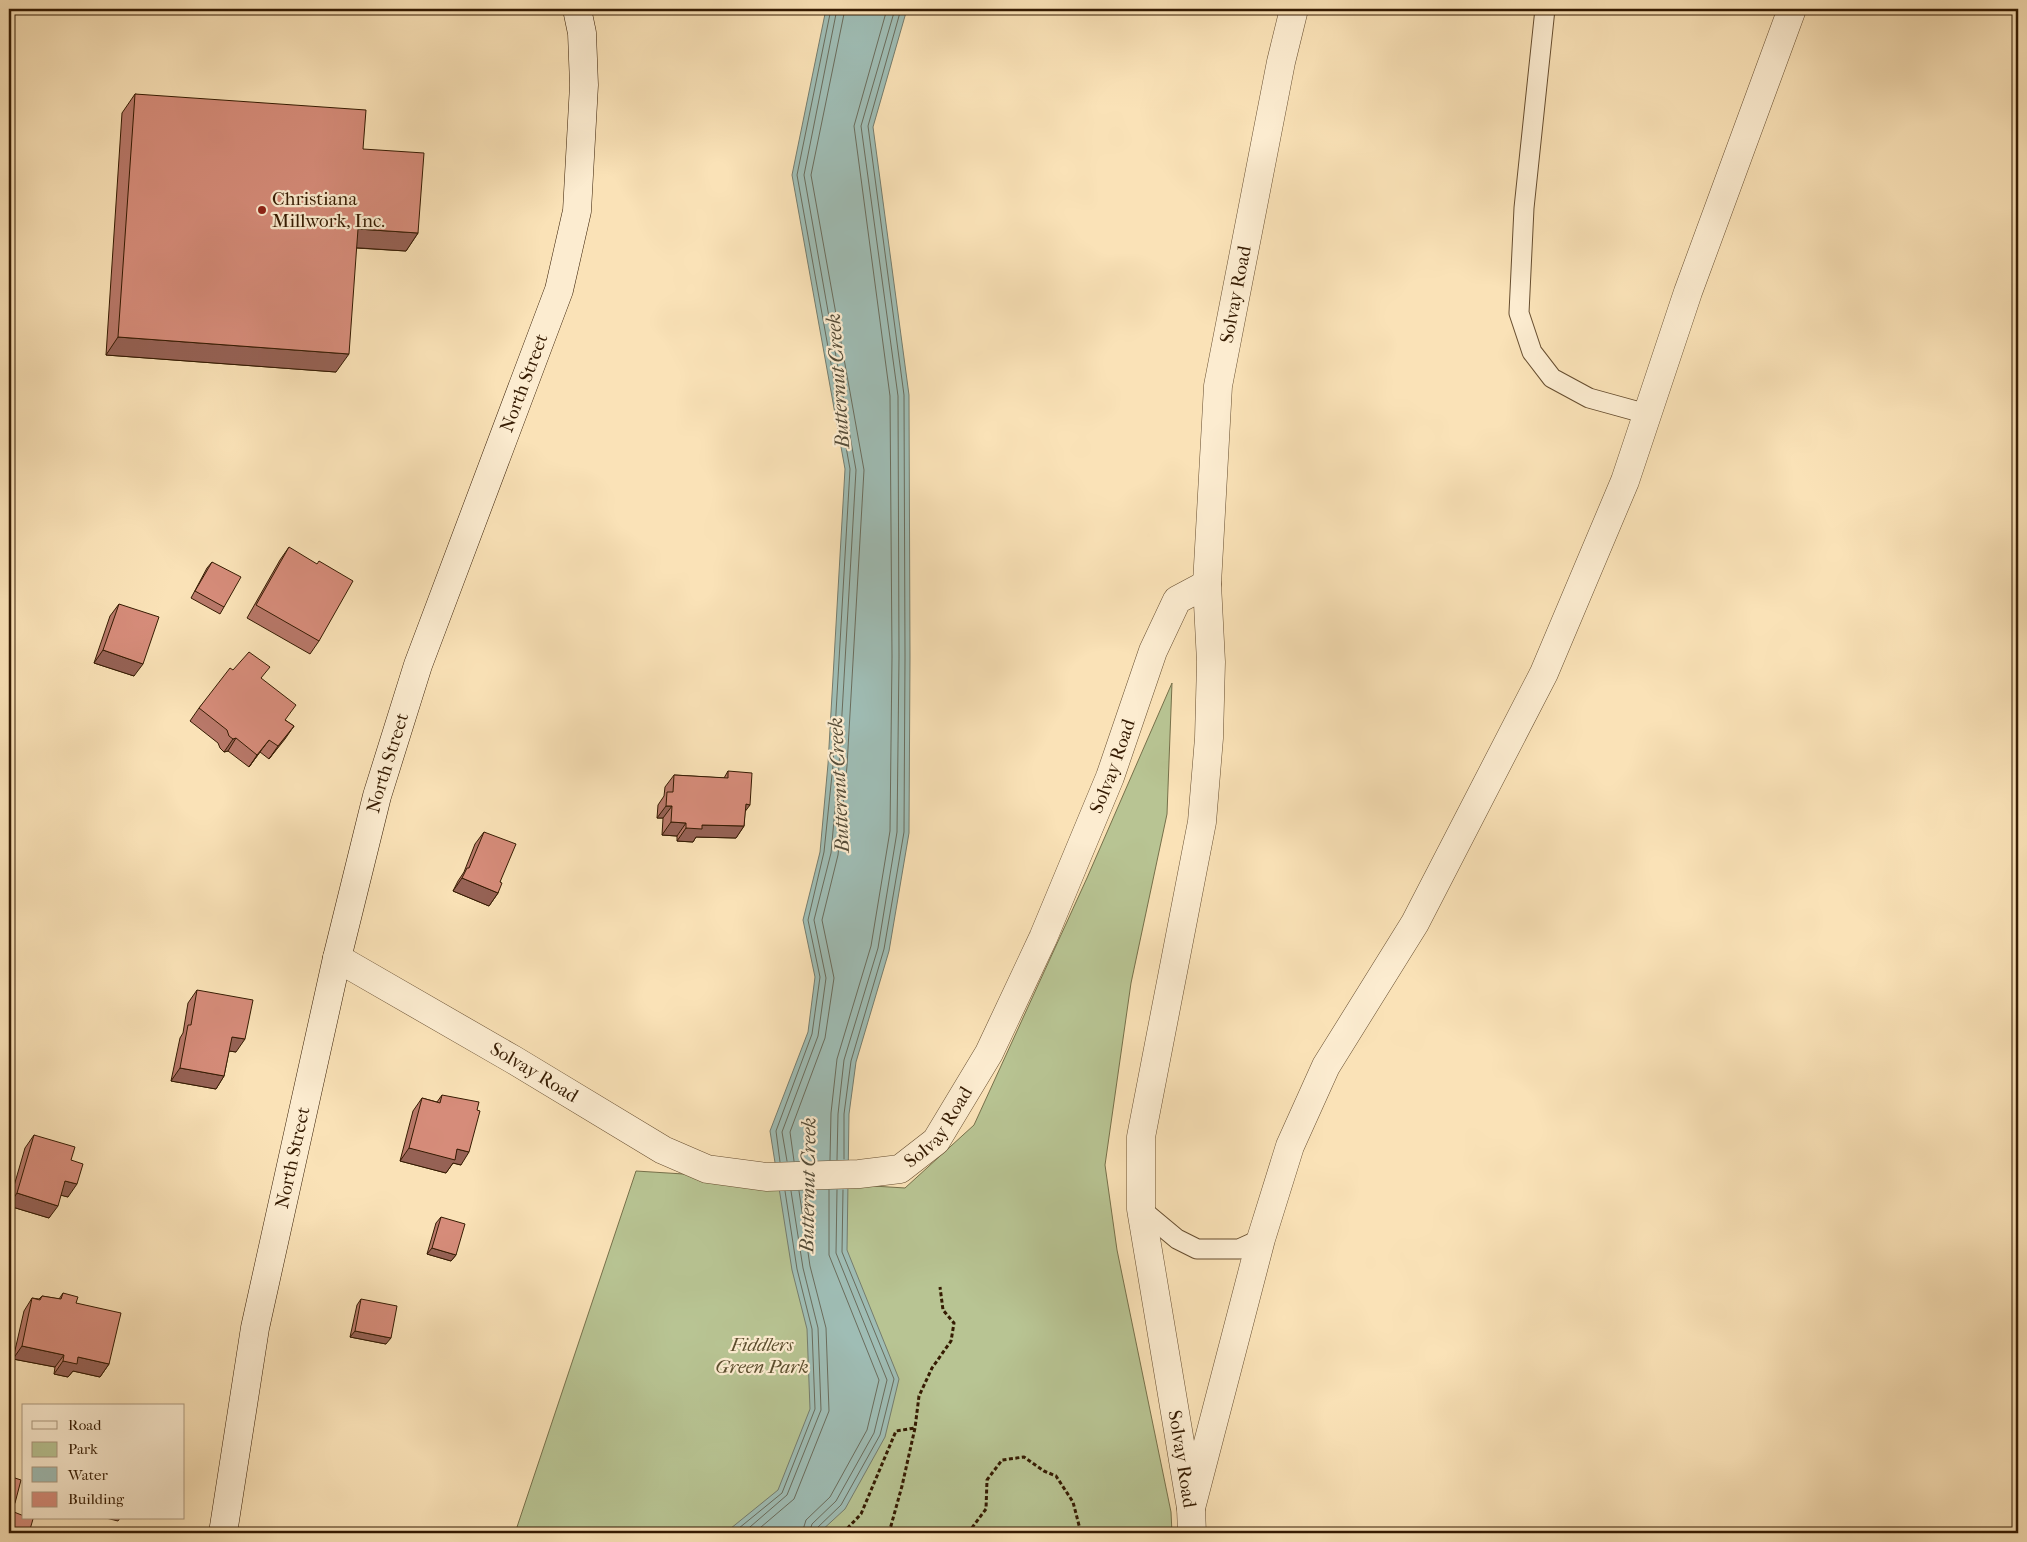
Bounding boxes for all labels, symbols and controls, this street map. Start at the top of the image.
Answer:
place label: Christiana Millwork, Inc. [272,188,385,232]
marker: Christiana Millwork, Inc. [256,204,268,216]
street label: Solvay Road [1216,243,1256,345]
water label: Butternut Creek [822,313,854,450]
street label: North Street [496,330,553,435]
street label: North Street [362,710,413,815]
street label: Solvay Road [1085,716,1140,817]
water label: Butternut Creek [824,717,854,854]
street label: Solvay Road [486,1038,583,1108]
street label: Solvay Road [900,1082,978,1172]
street label: North Street [271,1105,315,1211]
water label: Butternut Creek [795,1117,821,1254]
park label: Fiddlers Green Park [715,1334,809,1378]
legend [22,1404,185,1520]
street label: Solvay Road [1163,1409,1201,1510]
text: Road [68,1416,102,1434]
text: Park [68,1440,98,1458]
text: Water [67,1466,108,1484]
text: Building [68,1490,125,1508]

